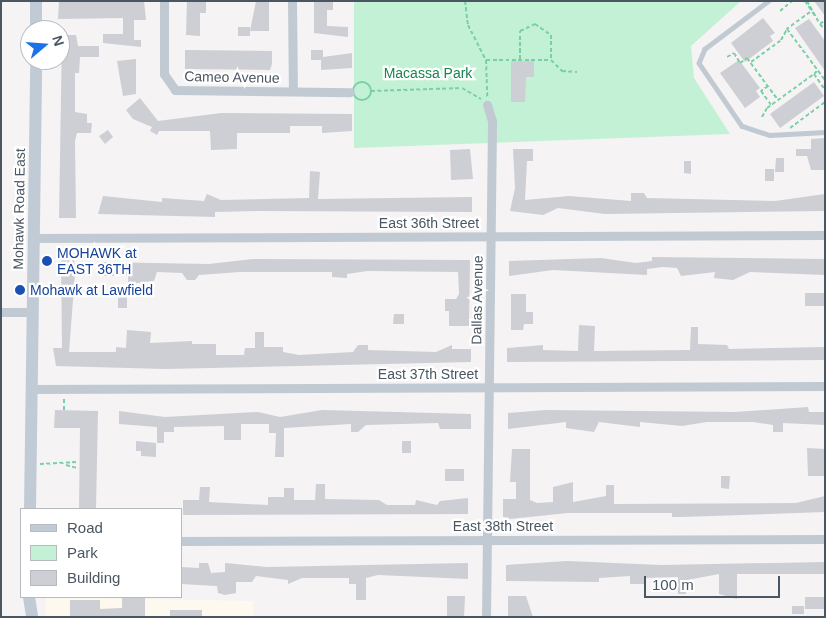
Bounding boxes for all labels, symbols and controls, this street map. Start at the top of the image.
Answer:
north arrow [20,20,70,70]
text: N [49,33,67,48]
park label: Macassa Park [384,65,472,81]
street label: Cameo Avenue [184,68,280,86]
street label: Mohawk Road East [10,148,28,270]
street label: East 36th Street [379,215,479,231]
place label: MOHAWK at EAST 36TH [57,245,137,278]
marker: MOHAWK at EAST 36TH [41,255,53,267]
street label: Dallas Avenue [468,255,486,345]
place label: Mohawk at Lawfield [30,282,153,298]
marker: Mohawk at Lawfield [14,284,26,296]
street label: East 37th Street [378,366,478,382]
legend [20,508,182,598]
street label: East 38th Street [453,518,553,534]
text: Road [67,519,103,536]
text: Park [67,544,98,561]
scale bar [646,566,782,598]
text: Building [67,569,120,586]
text: 100 m [652,576,694,593]

